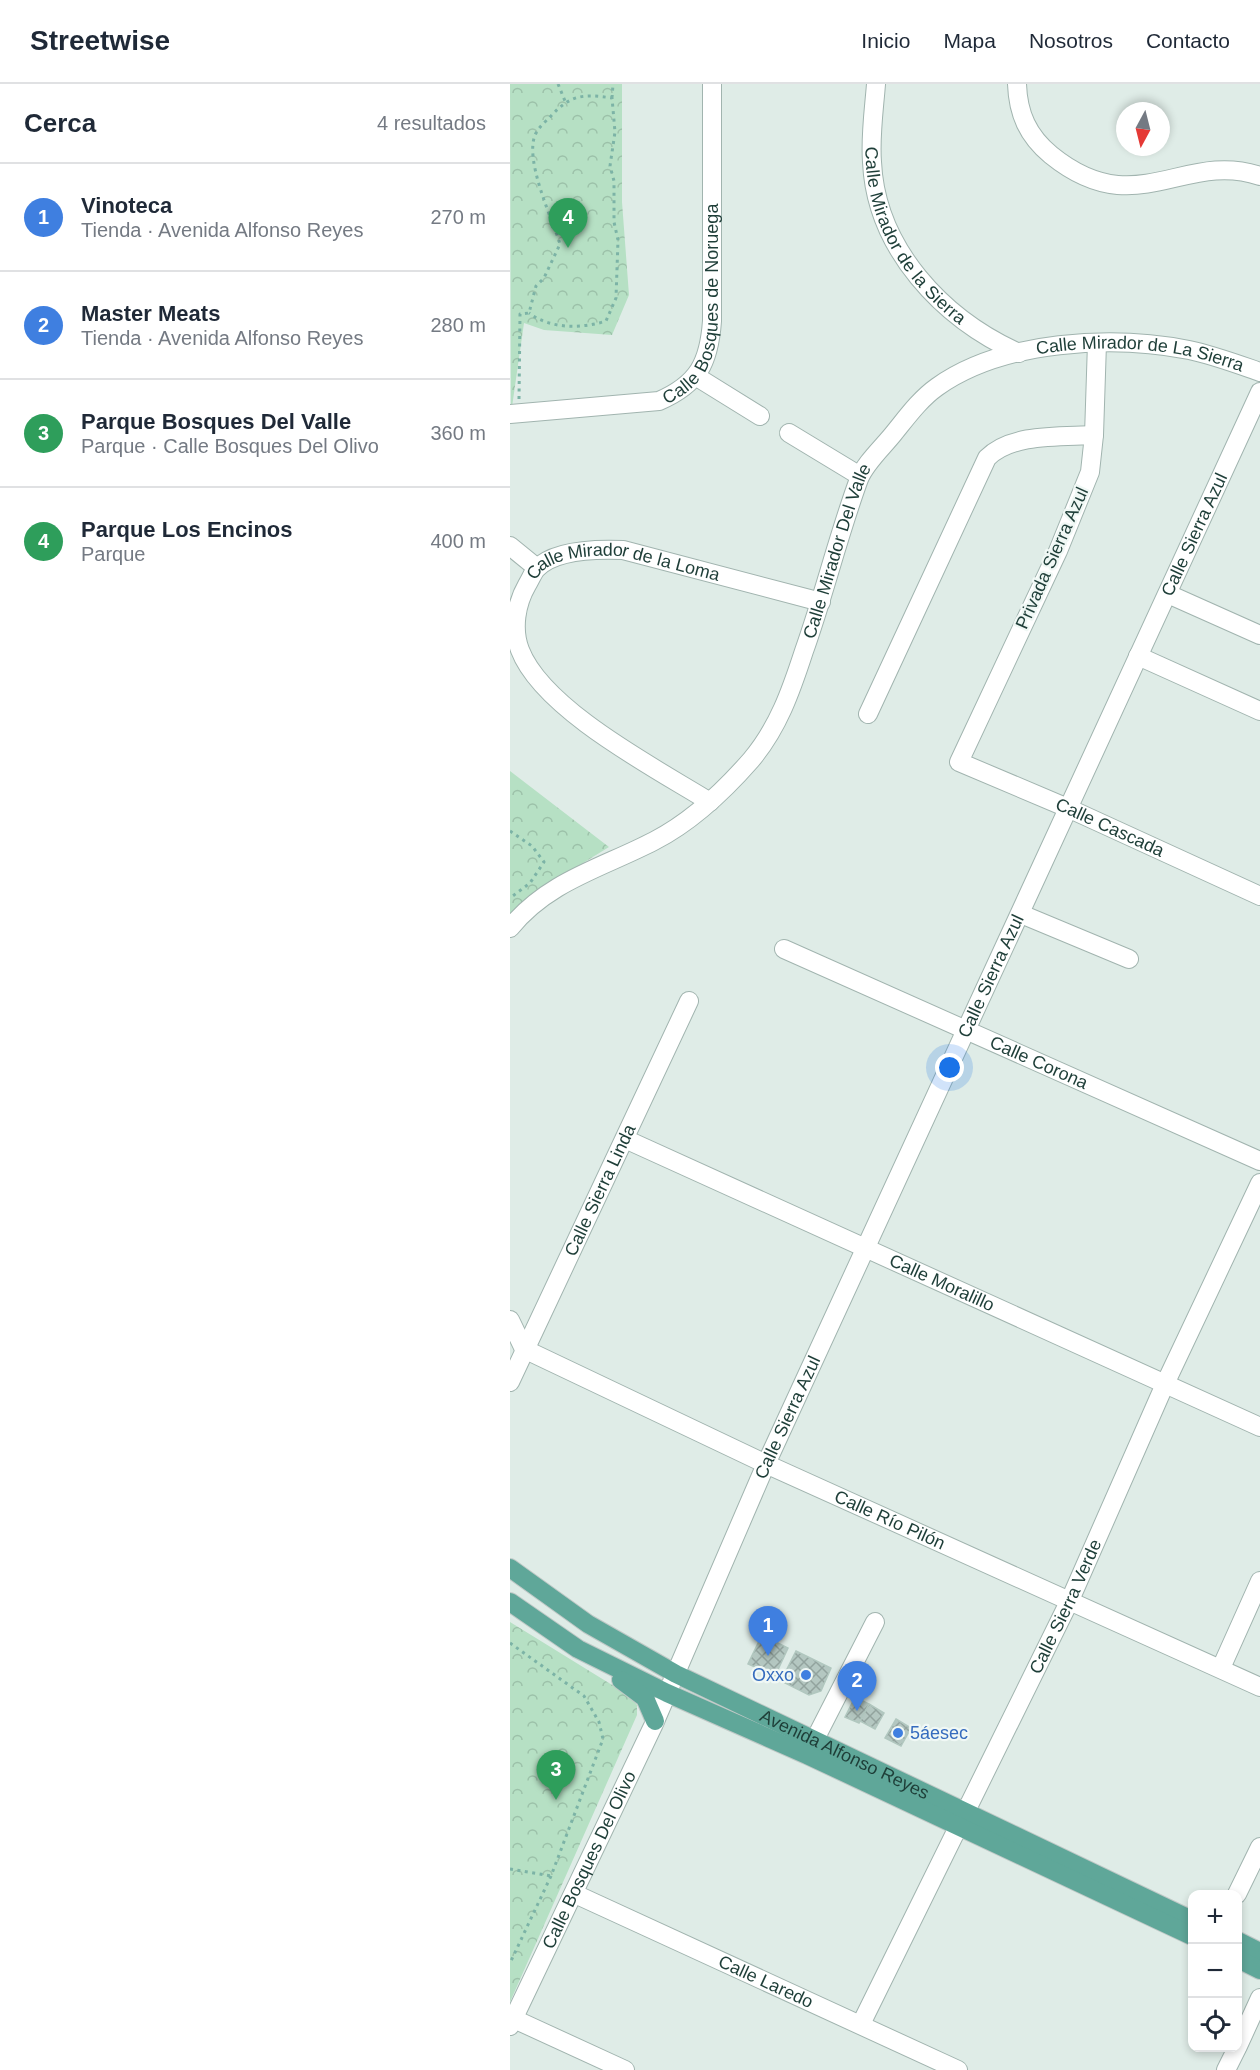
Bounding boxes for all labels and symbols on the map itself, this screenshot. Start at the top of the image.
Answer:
north arrow [1116,102,1170,156]
street label: Calle Mirador de la Sierra [861,146,970,329]
pin: 4 [548,198,588,248]
street label: Calle Bosques de Noruega [659,203,722,408]
street label: Calle Mirador de La Sierra [1035,332,1247,376]
street label: Calle Mirador Del Valle [799,460,875,641]
street label: Calle Sierra Azul [1157,470,1231,599]
street label: Privada Sierra Azul [1012,484,1092,632]
text: Calle Mirador de la Loma [522,540,723,585]
street label: Calle Mirador de la Loma [526,568,728,596]
street label: Calle Cascada [1053,794,1168,861]
street label: Calle Sierra Azul [954,911,1028,1041]
street label: Calle Corona [987,1032,1092,1093]
your location [935,1053,964,1082]
street label: Calle Sierra Linda [561,1120,640,1259]
street label: Calle Moralillo [886,1250,998,1315]
street label: Calle Sierra Azul [751,1353,824,1482]
street label: Calle Río Pilón [831,1486,948,1554]
street label: Calle Sierra Verde [1025,1536,1105,1677]
pin: 1 [748,1606,788,1656]
pin: 2 [838,1662,876,1711]
place label: Oxxo [752,1665,794,1685]
marker: Oxxo [799,1668,813,1682]
street label: Avenida Alfonso Reyes [757,1706,932,1803]
place label: 5áesec [910,1723,968,1743]
marker: 5áesec [891,1726,905,1740]
pin: 3 [536,1750,576,1800]
street label: Calle Bosques Del Olivo [538,1768,640,1952]
street label: Calle Laredo [715,1951,816,2012]

